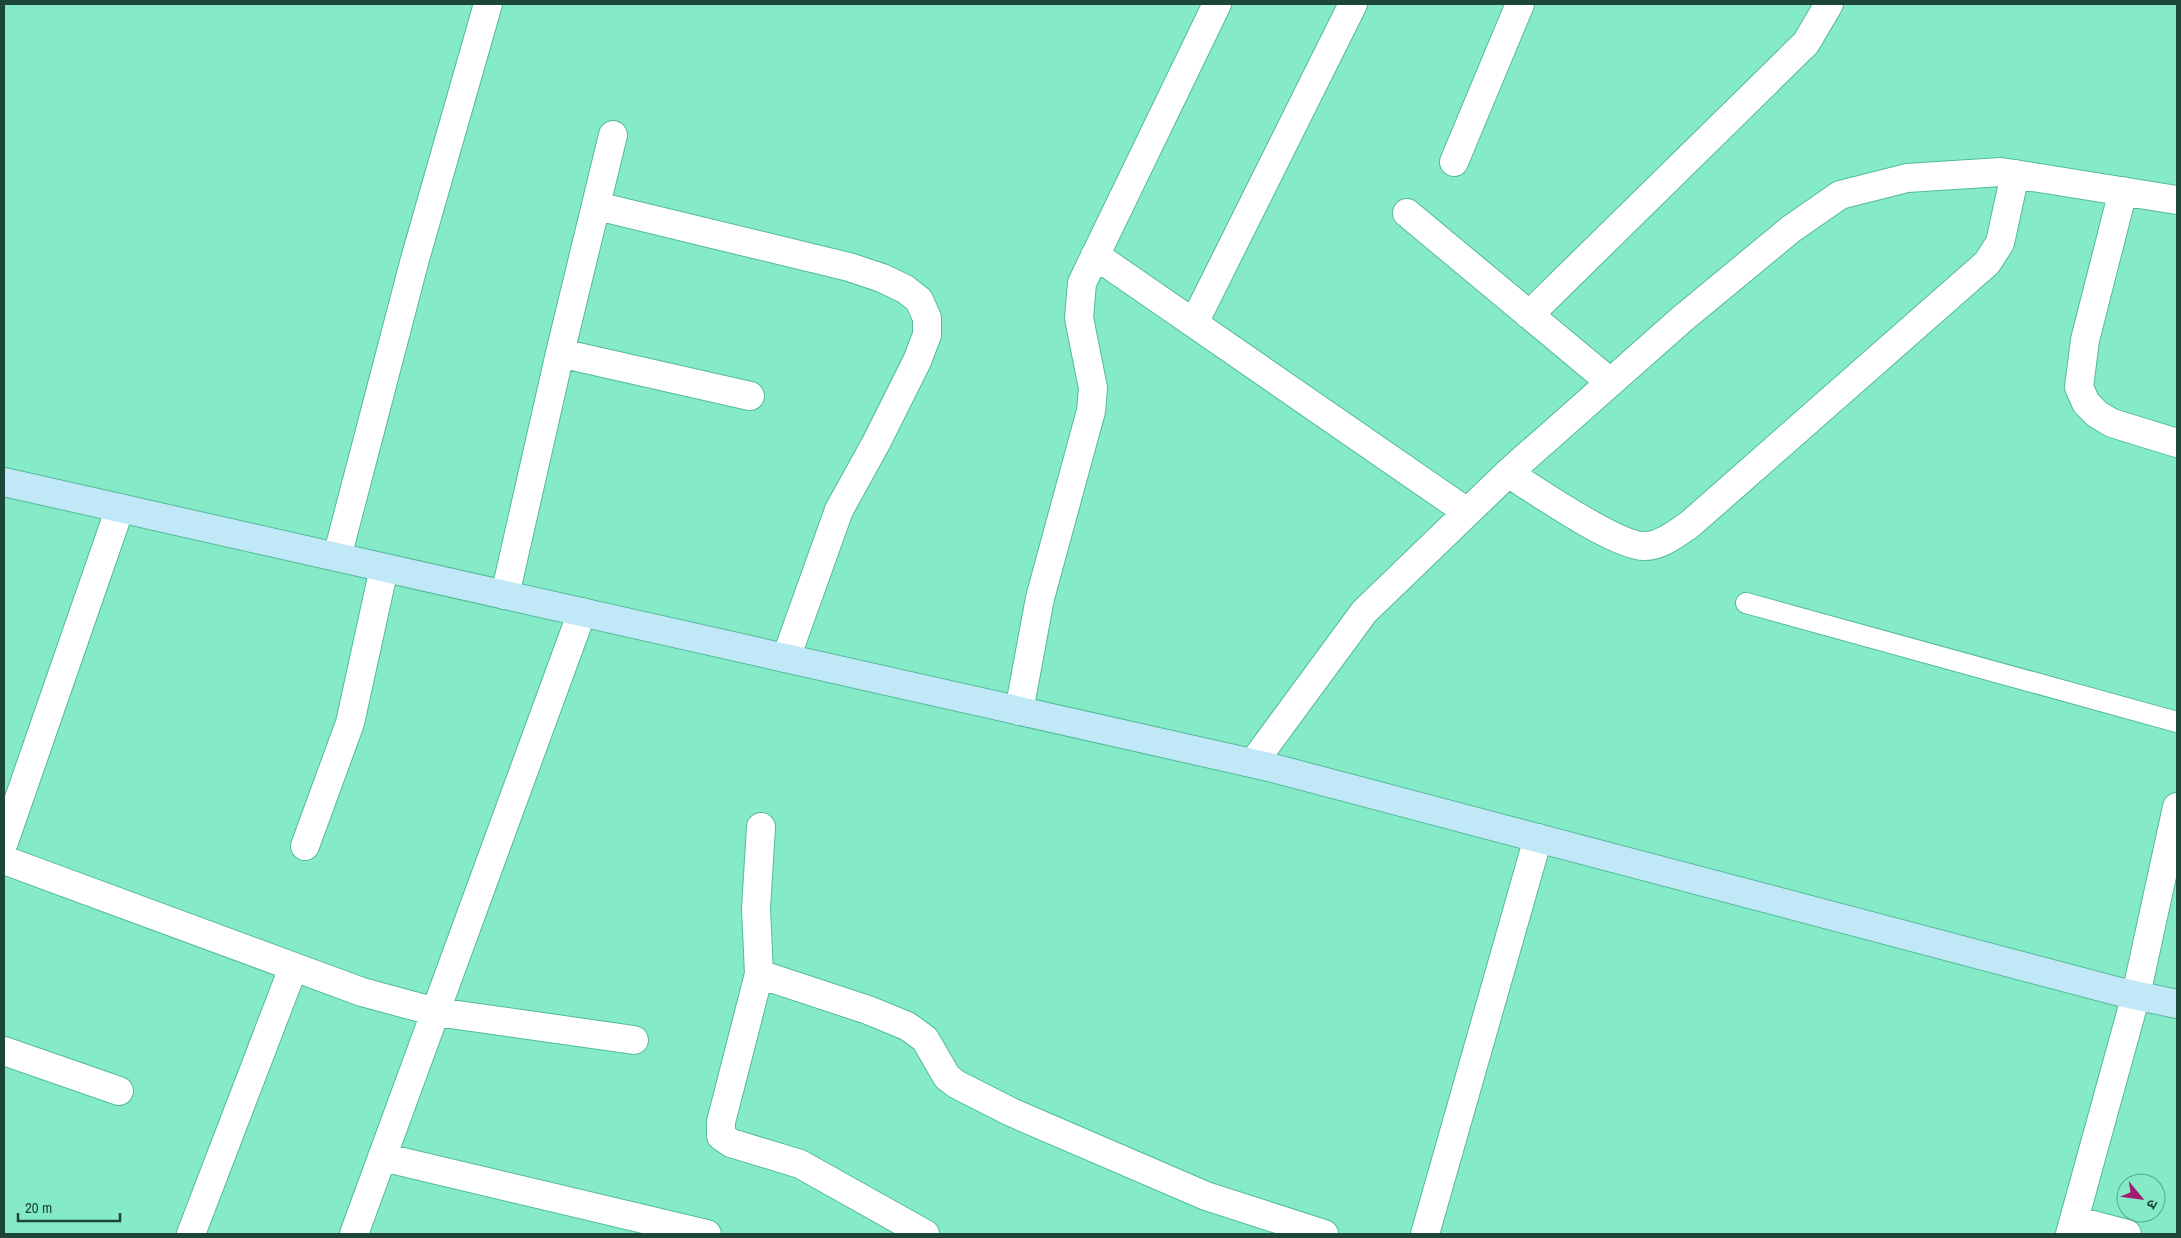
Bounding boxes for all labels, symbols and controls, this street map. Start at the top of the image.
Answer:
north arrow [2116,1173,2166,1223]
scale bar [18,1190,120,1222]
text: उ [2142,1196,2162,1213]
text: 20 m [25,1197,52,1218]

